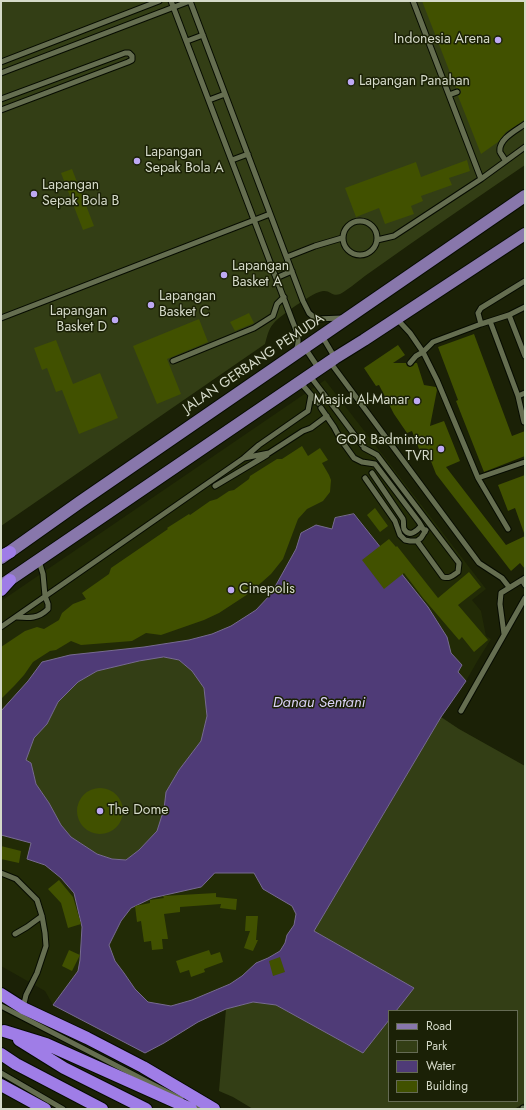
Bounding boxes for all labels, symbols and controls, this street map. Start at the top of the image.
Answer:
place label: Indonesia Arena [394,32,490,48]
marker: Indonesia Arena [493,35,503,45]
place label: Lapangan Panahan [359,74,470,90]
marker: Lapangan Panahan [346,77,356,87]
place label: Lapangan Sepak Bola A [145,145,224,178]
marker: Lapangan Sepak Bola A [132,156,142,166]
place label: Lapangan Sepak Bola B [42,178,119,210]
marker: Lapangan Sepak Bola B [29,189,39,199]
place label: Lapangan Basket A [232,259,289,292]
marker: Lapangan Basket A [219,270,229,280]
place label: Lapangan Basket C [159,289,216,322]
marker: Lapangan Basket C [146,300,156,310]
place label: Lapangan Basket D [50,304,107,336]
street label: JALAN GERBANG PEMUDA [180,310,328,418]
marker: Lapangan Basket D [110,315,120,325]
place label: Masjid Al-Manar [314,393,409,409]
marker: Masjid Al-Manar [412,396,422,406]
place label: GOR Badminton TVRI [336,433,433,466]
marker: GOR Badminton TVRI [436,444,446,454]
place label: Cinepolis [239,582,295,598]
marker: Cinepolis [226,585,236,595]
water label: Danau Sentani [273,694,365,712]
place label: The Dome [108,803,169,819]
marker: The Dome [95,806,105,816]
legend [388,1010,518,1102]
text: Road [426,1017,452,1035]
text: Park [426,1037,447,1055]
text: Water [426,1057,456,1075]
text: Building [426,1077,468,1095]

